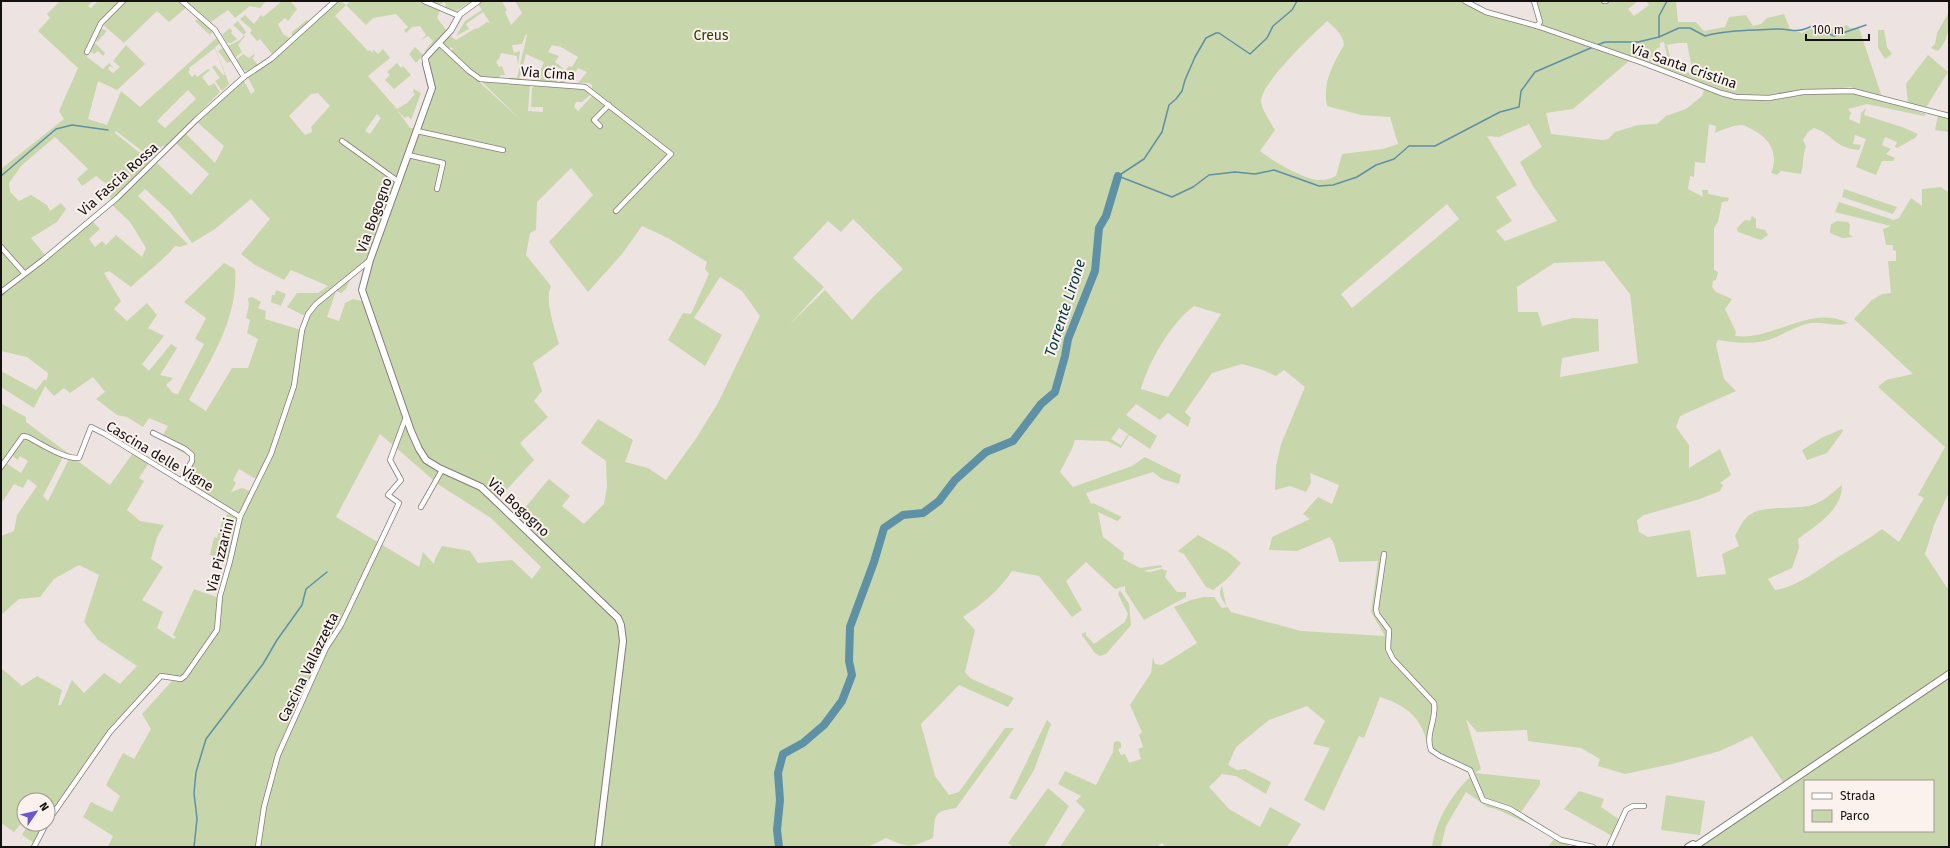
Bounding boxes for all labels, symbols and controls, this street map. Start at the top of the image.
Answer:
scale bar [1806,16,1869,42]
text: 100 m [1812,23,1844,37]
park label: Creus [694,27,729,44]
street label: Via Santa Cristina [1629,40,1739,93]
street label: Via Cima [520,63,576,84]
street label: Via Fascia Rossa [75,139,162,220]
street label: Via Bogogno [353,175,396,255]
water label: Torrente Lirone [1041,257,1089,359]
street label: Cascina delle Vigne [103,418,217,495]
street label: Via Bogogno [484,474,553,540]
street label: Via Pizzarini [203,516,238,594]
street label: Cascina Vallazzetta [275,610,342,725]
legend [1804,780,1934,832]
text: Strada [1840,789,1875,803]
north arrow [16,792,56,832]
text: N [36,800,51,813]
text: Parco [1840,809,1870,823]

